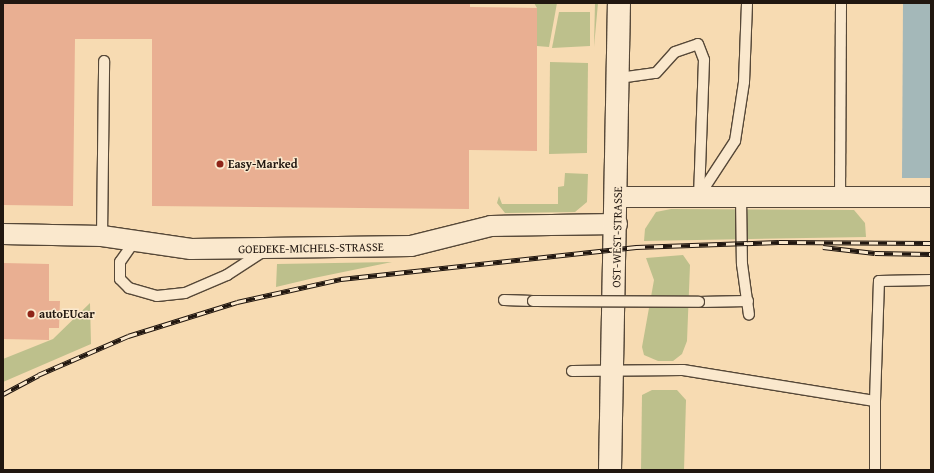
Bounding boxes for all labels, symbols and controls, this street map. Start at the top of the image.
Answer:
place label: Easy-Marked [228,157,298,171]
marker: Easy-Marked [215,159,225,169]
street label: OST-WEST-STRASSE [609,186,625,288]
street label: GOEDEKE-MICHELS-STRASSE [238,240,384,256]
place label: autoEUcar [39,307,95,321]
marker: autoEUcar [26,309,36,319]

